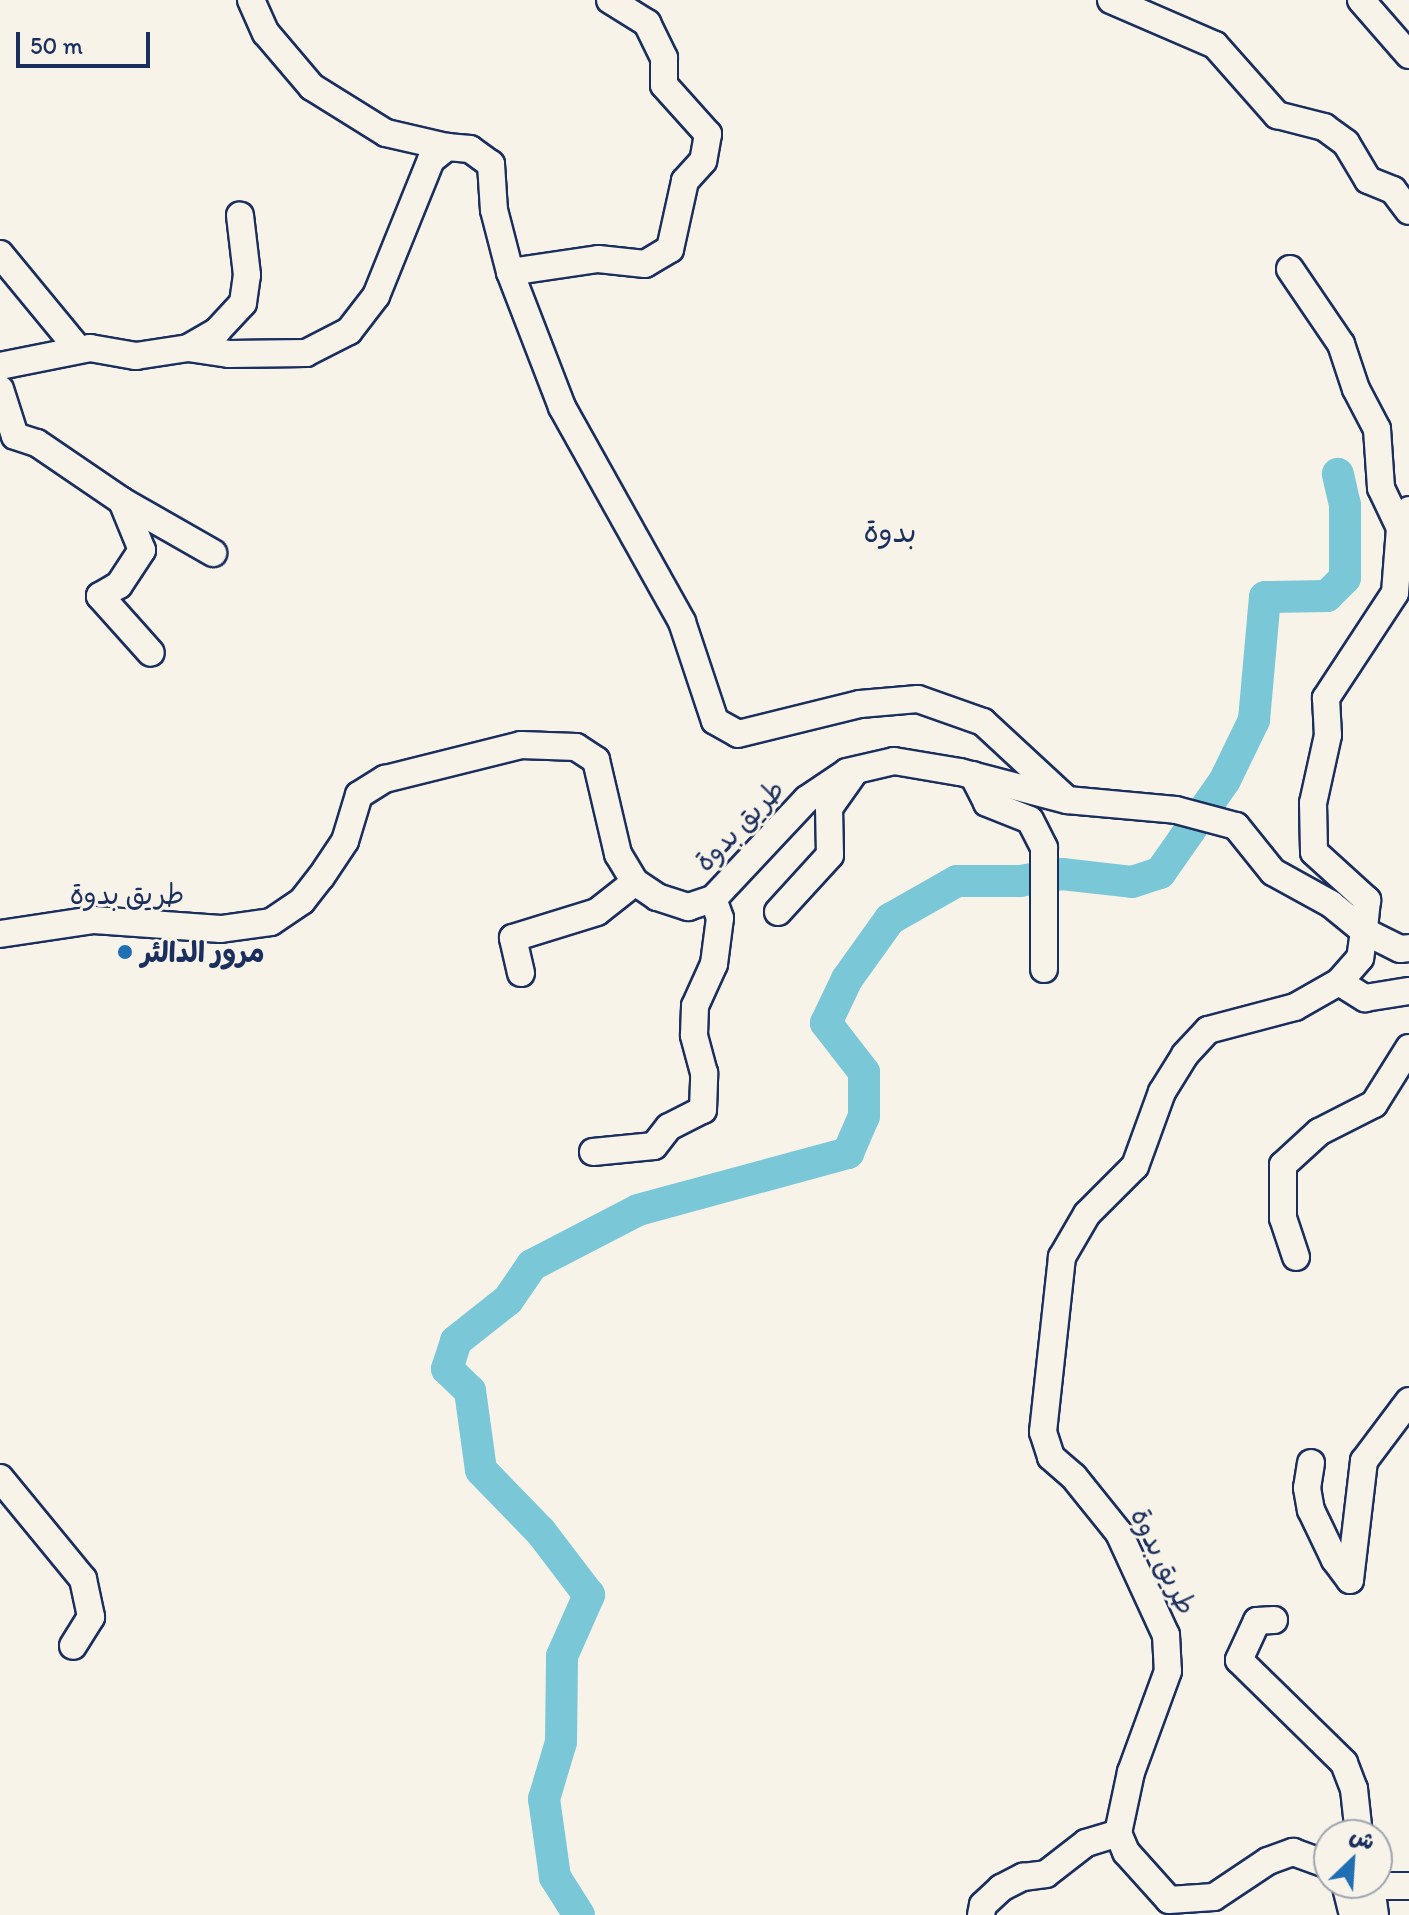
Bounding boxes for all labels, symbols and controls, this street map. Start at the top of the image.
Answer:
scale bar [20,16,154,66]
text: 50 m [30,31,83,60]
district label: بدوة [864,514,916,550]
street label: طريق بدوة [687,772,791,878]
street label: طريق بدوة [70,877,184,911]
place label: مرور الدالئر [141,935,264,969]
marker: مرور الدالئر [116,943,134,961]
street label: طريق بدوة [1124,1502,1204,1620]
north arrow [1313,1819,1393,1899]
text: ش [1346,1821,1379,1856]

